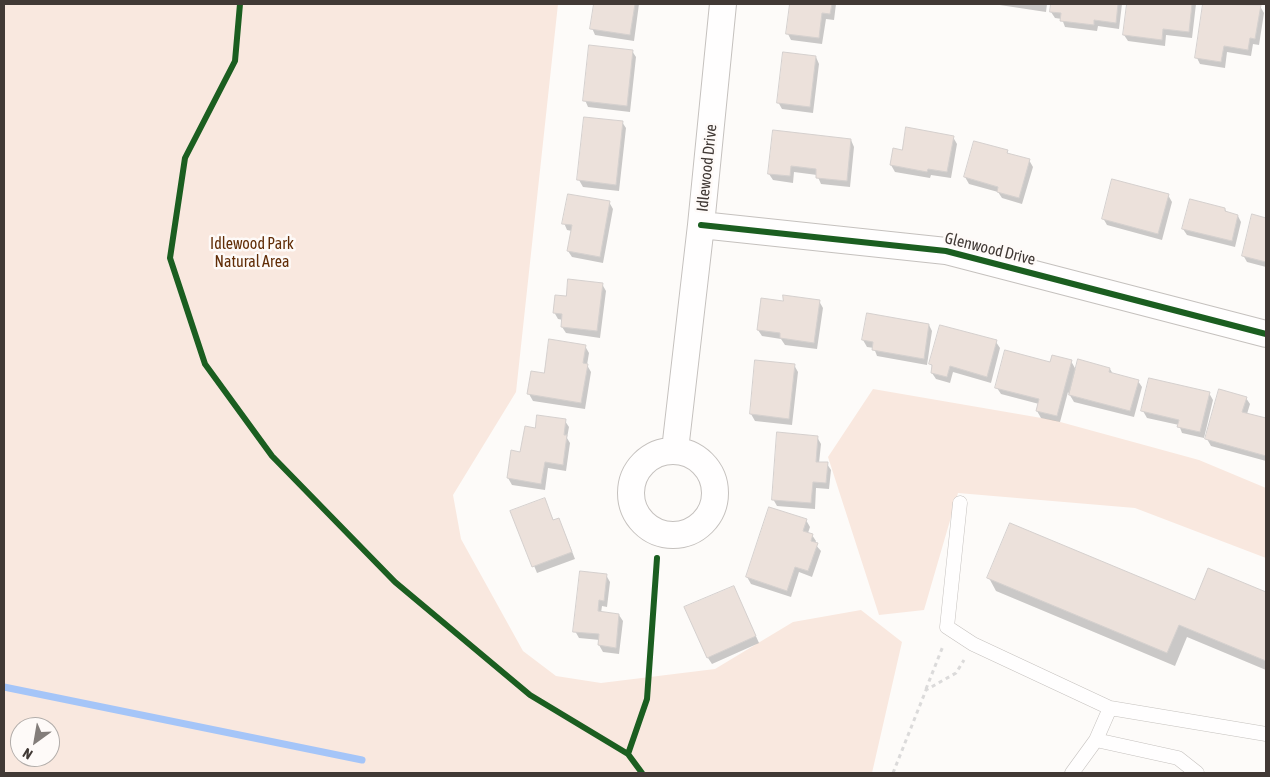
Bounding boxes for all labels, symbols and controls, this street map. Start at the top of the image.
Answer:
street label: Idlewood Drive [693,123,721,213]
street label: Glenwood Drive [943,228,1037,270]
park label: Idlewood Park Natural Area [210,234,294,272]
north arrow [10,717,60,767]
text: N [20,745,35,763]

